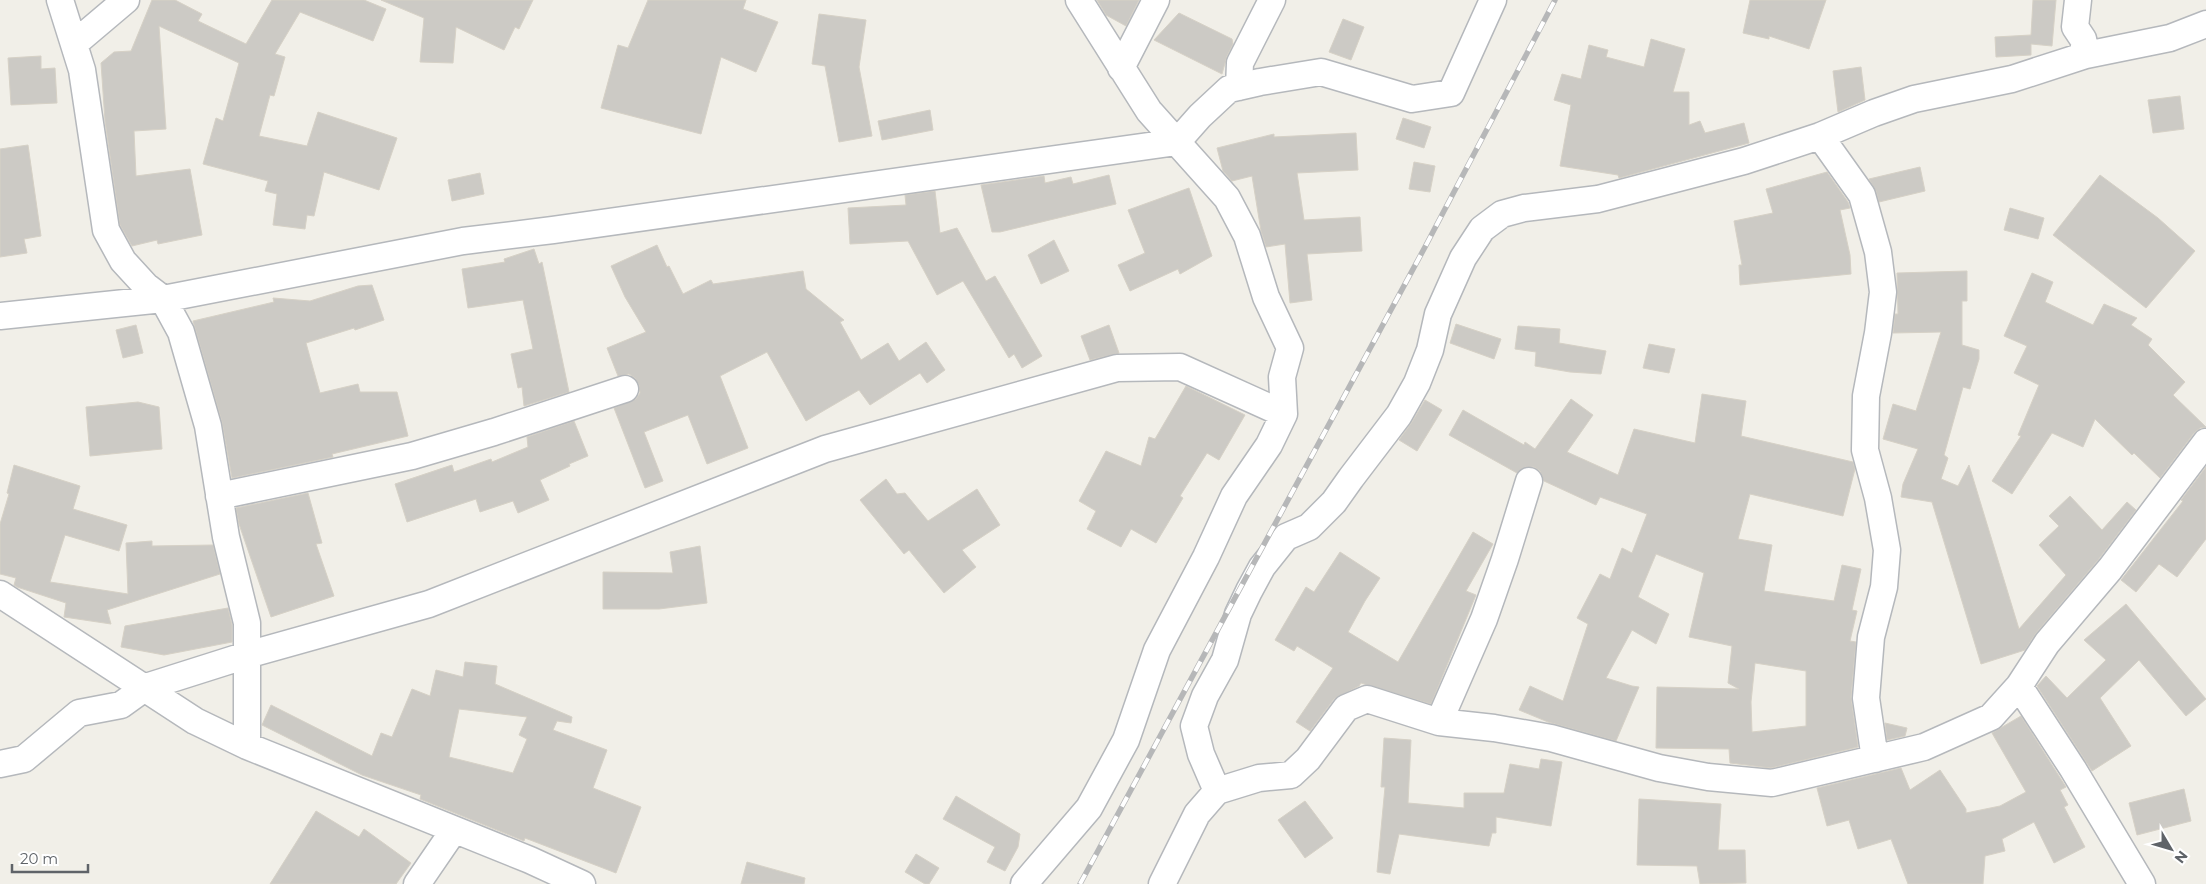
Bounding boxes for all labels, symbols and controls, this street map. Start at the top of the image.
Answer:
north arrow [2146,824,2196,874]
scale bar [12,842,89,874]
text: N [2171,847,2192,867]
text: 20 m [20,849,58,868]

